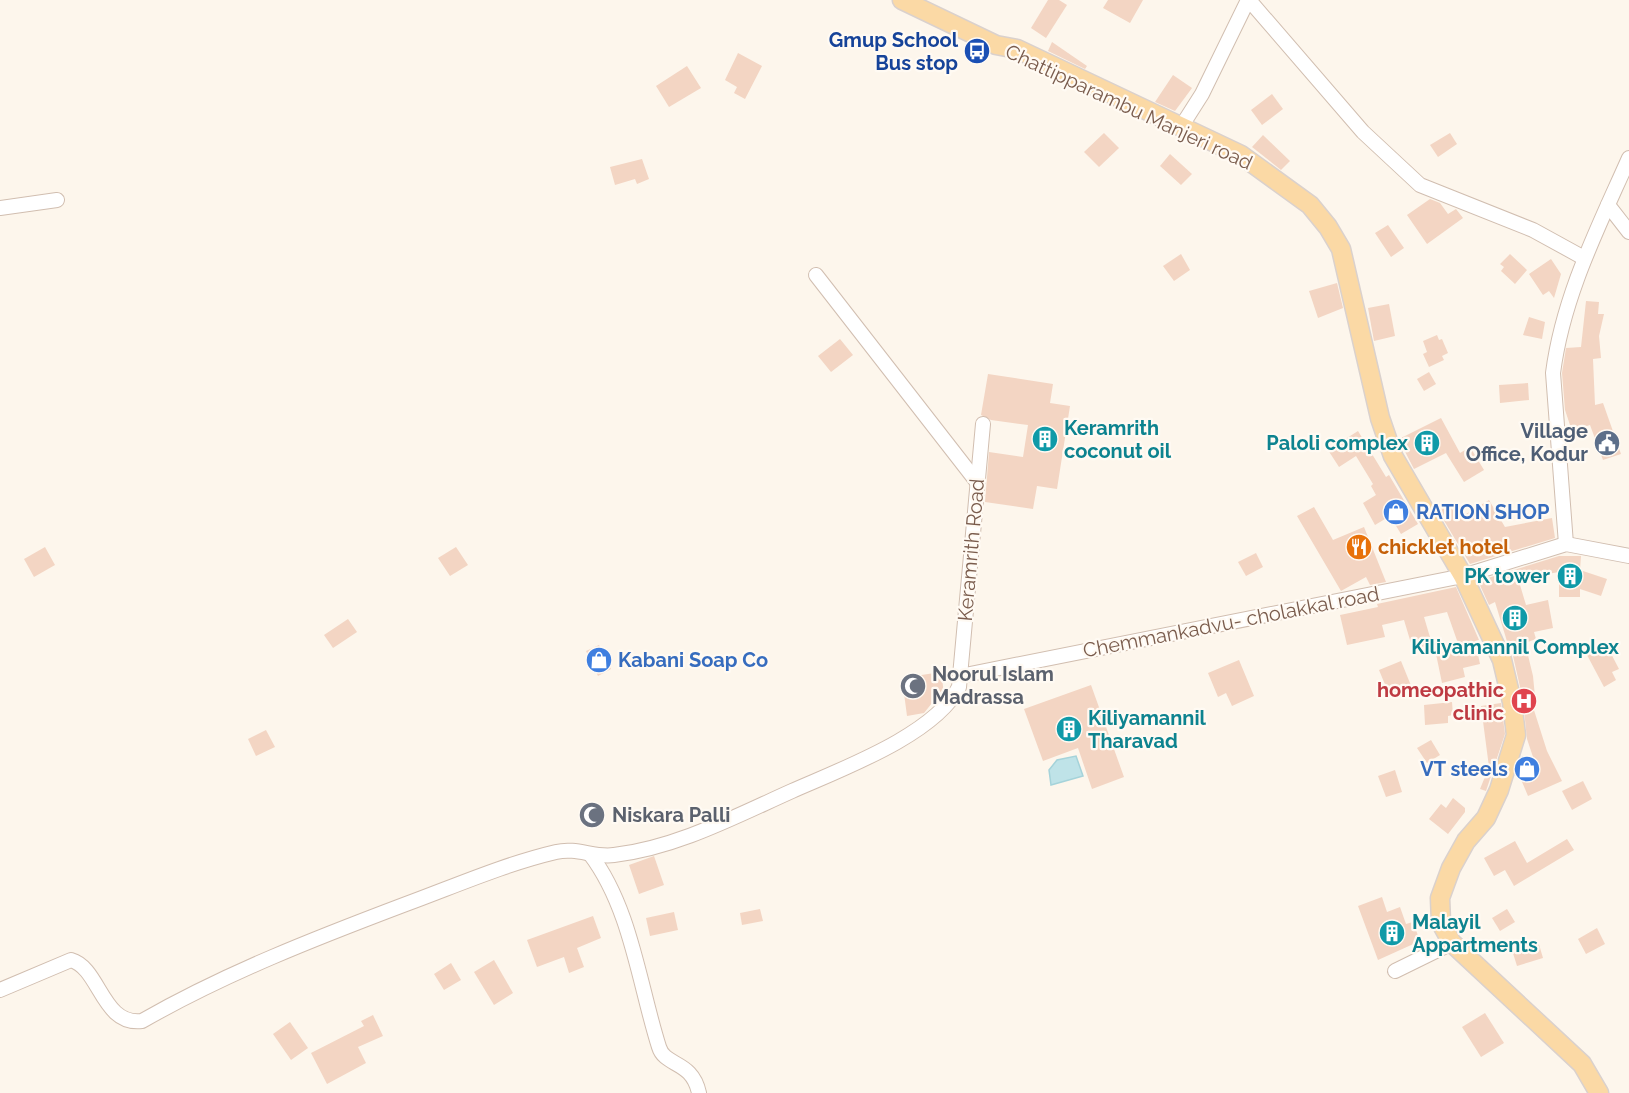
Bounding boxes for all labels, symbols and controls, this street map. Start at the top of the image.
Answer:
place label: Gmup School Bus stop [829,28,959,75]
bus stop icon: Gmup School Bus stop [962,36,992,66]
street label: Chattipparambu Manjeri road [1002,39,1256,175]
place label: Keramrith coconut oil [1064,416,1172,463]
place label: Village Office, Kodur [1466,419,1588,466]
building icon: Keramrith coconut oil [1030,424,1060,454]
building icon: Paloli complex [1412,428,1442,458]
public building icon: Village Office, Kodur [1592,428,1622,458]
place label: Paloli complex [1266,431,1408,455]
street label: Keramrith Road [953,478,989,622]
shop icon: RATION SHOP [1381,497,1411,527]
place label: RATION SHOP [1416,500,1550,524]
restaurant icon: chicklet hotel [1344,532,1374,562]
place label: chicklet hotel [1378,535,1510,559]
building icon: PK tower [1555,561,1585,591]
place label: PK tower [1464,564,1550,588]
street label: Chemmankadvu- cholakkal road [1081,581,1381,663]
building icon: Kiliyamannil Complex [1500,603,1530,633]
place label: Kiliyamannil Complex [1411,635,1619,659]
shop icon: Kabani Soap Co [584,645,614,675]
place label: Kabani Soap Co [618,648,768,672]
place label: Noorul Islam Madrassa [932,662,1054,709]
mosque icon: Noorul Islam Madrassa [898,671,928,701]
place label: homeopathic clinic [1377,678,1504,725]
hospital icon: homeopathic clinic [1509,686,1539,716]
place label: Kiliyamannil Tharavad [1088,706,1206,753]
building icon: Kiliyamannil Tharavad [1054,714,1084,744]
shop icon: VT steels [1512,754,1542,784]
place label: VT steels [1420,757,1508,781]
mosque icon: Niskara Palli [577,800,607,830]
place label: Niskara Palli [612,803,730,827]
place label: Malayil Appartments [1412,910,1538,957]
building icon: Malayil Appartments [1377,918,1407,948]

